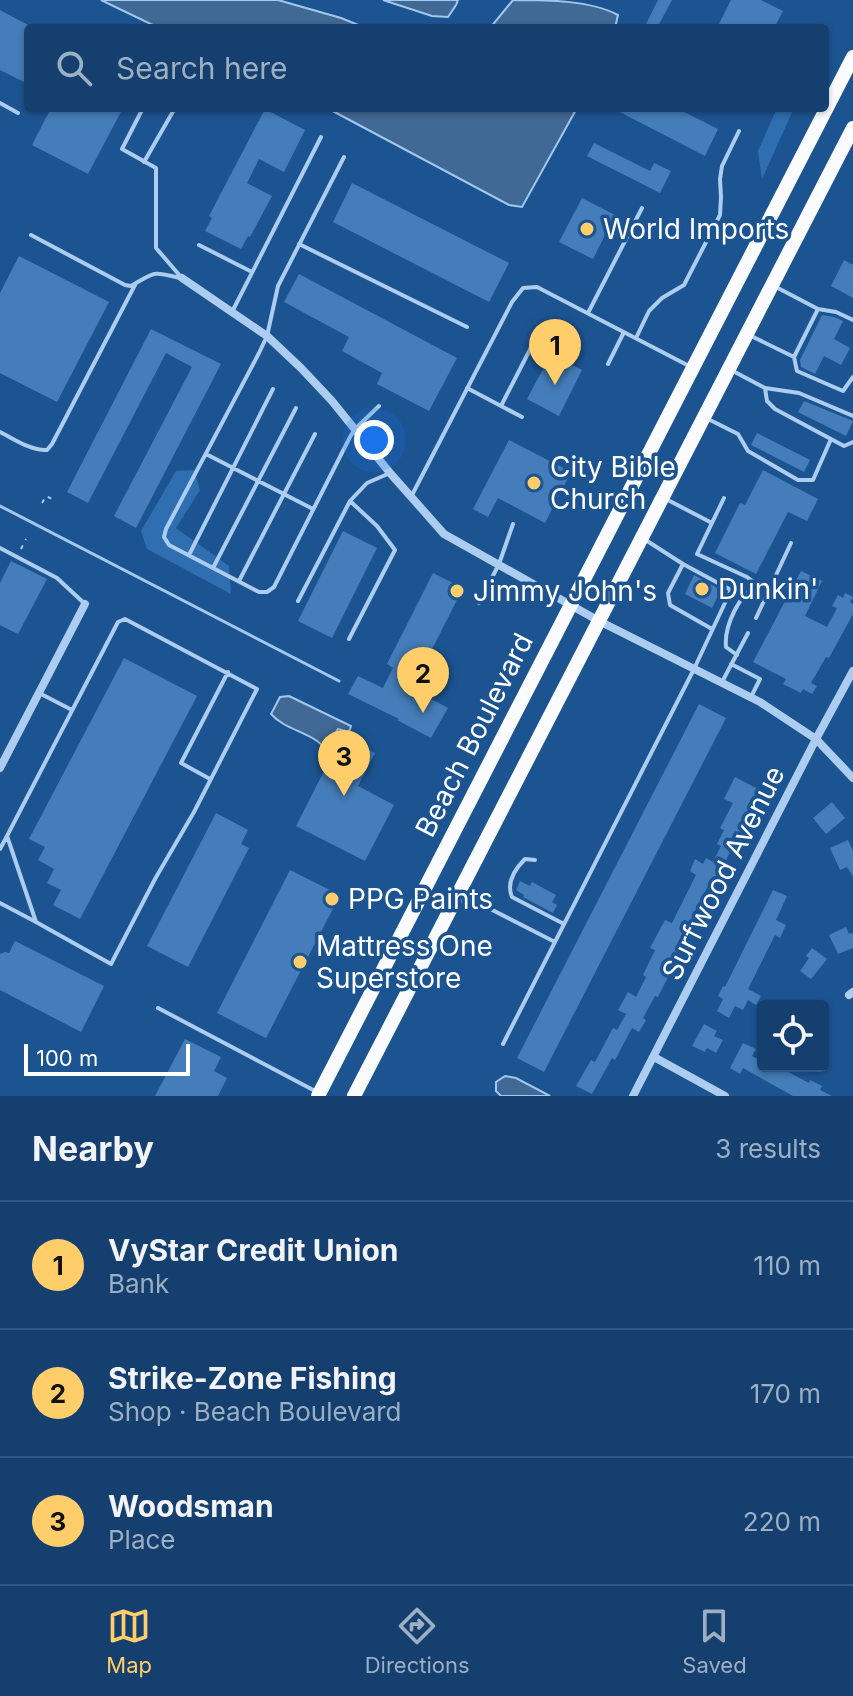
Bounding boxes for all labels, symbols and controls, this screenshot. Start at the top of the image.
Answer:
search box [24,24,829,112]
icon: search [52,46,96,90]
text: Search here [116,50,288,86]
place label: World Imports [603,212,789,246]
marker: World Imports [578,220,596,238]
pin: 1 [529,319,581,385]
your location [354,420,394,460]
place label: City Bible Church [550,450,676,516]
marker: City Bible Church [525,474,543,492]
place label: Dunkin' [718,572,818,606]
place label: Jimmy John's [473,574,657,608]
marker: Dunkin' [693,580,711,598]
marker: Jimmy John's [448,582,466,600]
street label: Beach Boulevard [408,628,540,842]
pin: 2 [397,647,449,713]
pin: 3 [318,730,370,796]
street label: Surfwood Avenue [654,760,792,986]
place label: PPG Paints [348,882,493,916]
marker: PPG Paints [323,890,341,908]
place label: Mattress One Superstore [316,929,493,995]
marker: Mattress One Superstore [291,953,309,971]
map controls [757,1000,829,1072]
button: locate [757,1000,829,1072]
scale bar [24,1040,190,1076]
text: 100 m [36,1045,98,1071]
text: Nearby [32,1128,154,1169]
text: 3 results [715,1133,821,1164]
text: VyStar Credit Union [108,1232,399,1268]
text: 1 [52,1250,64,1281]
text: 110 m [753,1250,821,1281]
text: Bank [108,1268,169,1299]
text: Strike-Zone Fishing [108,1360,397,1396]
text: 2 [50,1378,66,1409]
text: 170 m [750,1378,821,1409]
text: Shop · Beach Boulevard [108,1396,402,1427]
text: Woodsman [108,1488,274,1524]
text: 3 [50,1506,66,1537]
text: 220 m [743,1506,821,1537]
text: Place [108,1524,176,1555]
tab: Map [106,1604,152,1678]
tab: Directions [365,1604,470,1678]
tab: Saved [682,1604,747,1678]

